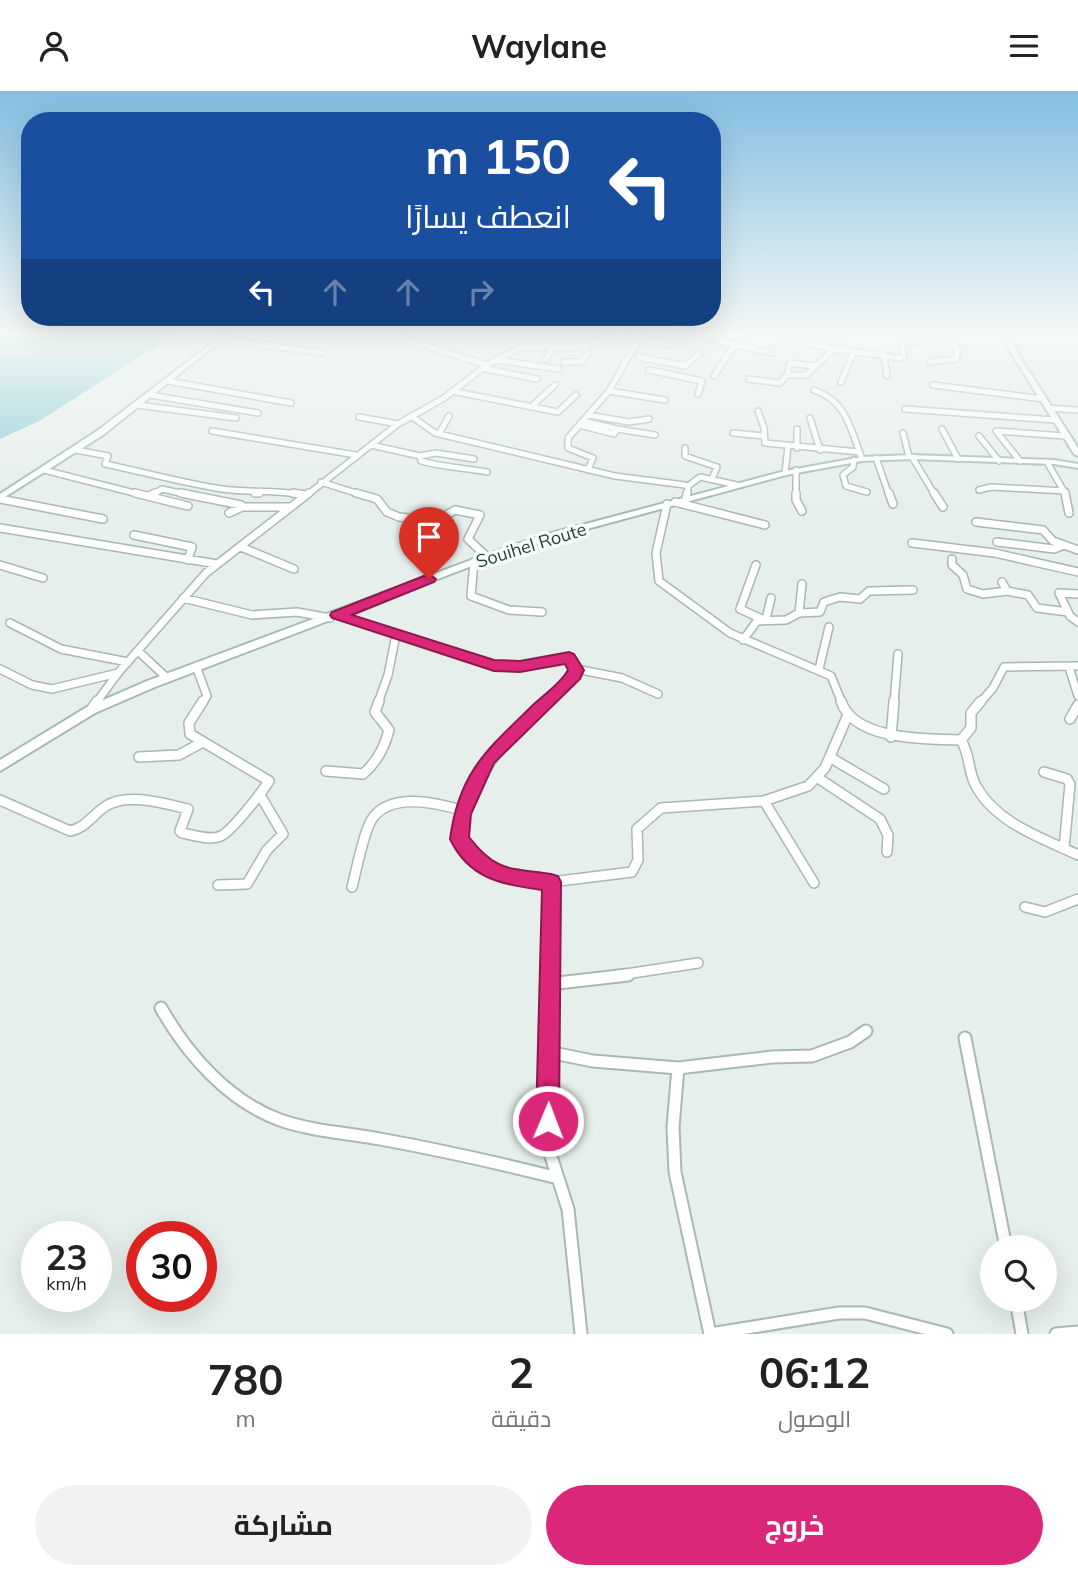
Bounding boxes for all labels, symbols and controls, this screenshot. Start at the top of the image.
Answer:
text: Waylane [471,26,607,66]
icon: person [35,27,73,65]
icon: menu [1005,27,1043,65]
text: 150 m [425,125,571,186]
icon: left [595,140,686,231]
text: انعطف يسارًا [405,196,571,236]
icon: left [243,273,281,311]
icon: ahead [316,273,354,311]
icon: ahead [389,273,427,311]
icon: right [462,273,500,311]
pin [399,507,459,579]
street label: Souihel Route [473,517,589,573]
icon: arrive [410,518,448,556]
position arrow [511,1084,585,1158]
speed limit sign: 30 [126,1221,217,1312]
text: 23 [45,1235,88,1279]
map controls [980,1235,1057,1312]
button: search [980,1235,1057,1312]
text: km/h [46,1272,87,1295]
text: 2 [509,1346,534,1399]
text: 06:12 [759,1346,870,1399]
text: 780 [208,1353,283,1406]
text: m [236,1404,256,1433]
text: دقيقة [491,1404,551,1433]
text: الوصول [778,1404,851,1433]
button: مشاركة [35,1485,532,1565]
button: خروج [546,1485,1043,1565]

